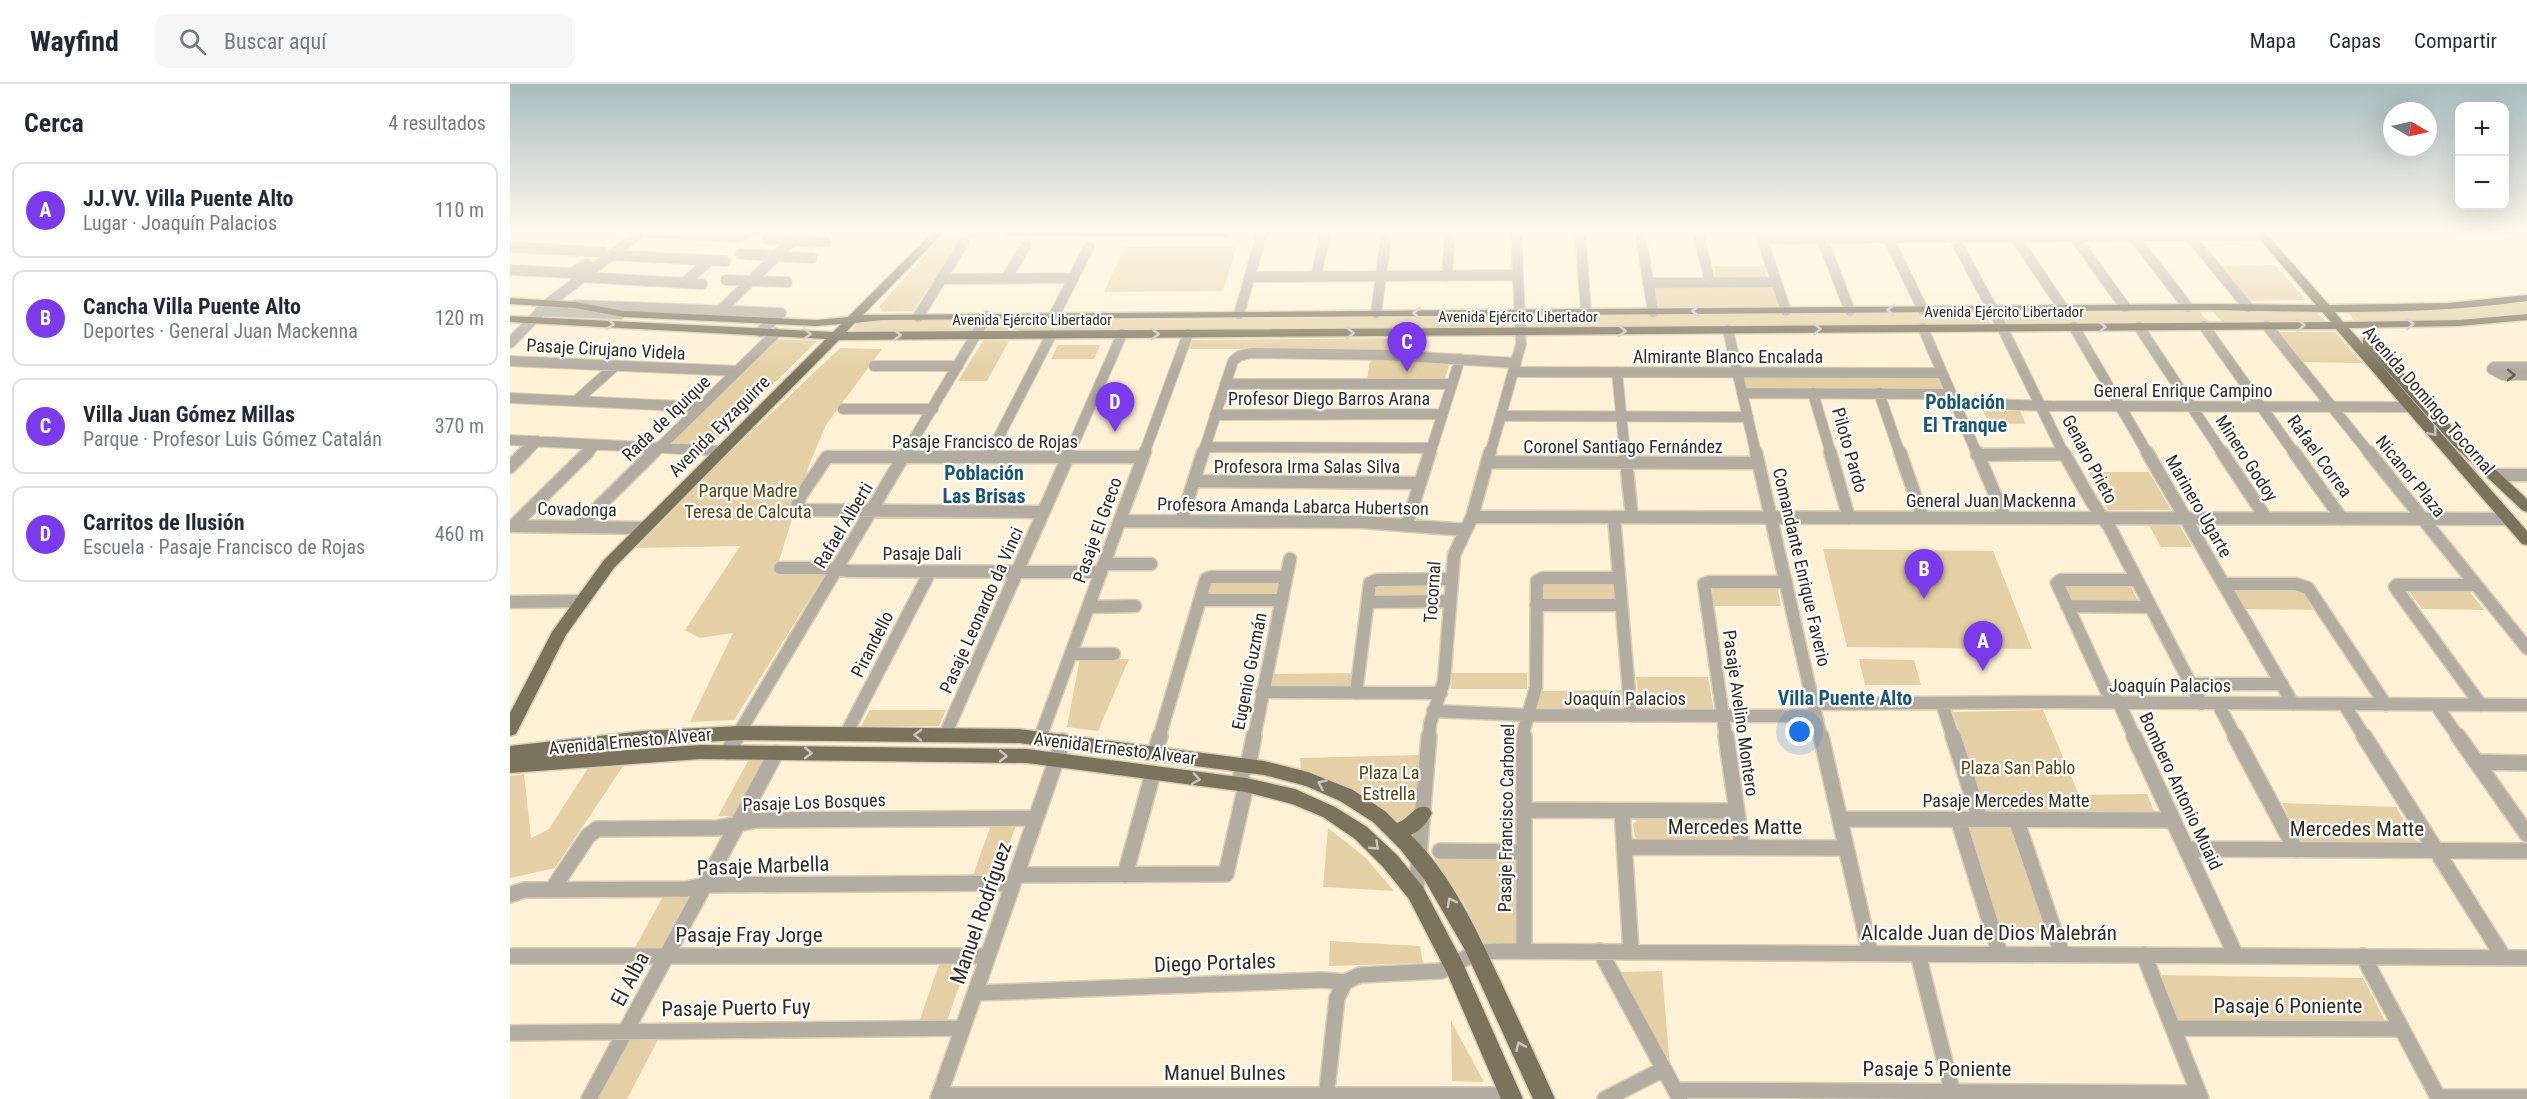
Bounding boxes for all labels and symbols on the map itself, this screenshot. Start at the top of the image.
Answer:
north arrow [2383,102,2437,156]
street label: Avenida Ejército Libertador [1924,303,2084,321]
one-way arrow [1887,304,1896,317]
one-way arrow [1692,305,1701,318]
one-way arrow [1413,307,1422,319]
street label: Avenida Ejército Libertador [1438,308,1598,326]
street label: Avenida Ejército Libertador [952,311,1112,329]
one-way arrow [606,318,615,331]
one-way arrow [2406,318,2415,330]
one-way arrow [2296,319,2305,331]
one-way arrow [2098,321,2107,333]
pin: C [1388,322,1426,372]
street label: Avenida Domingo Tocornal [2359,322,2499,478]
one-way arrow [1812,323,1821,335]
one-way arrow [1617,325,1626,337]
one-way arrow [1345,327,1354,339]
one-way arrow [803,328,812,341]
one-way arrow [1150,328,1159,340]
one-way arrow [892,329,901,341]
street label: Pasaje Cirujano Videla [526,334,686,364]
street label: Almirante Blanco Encalada [1633,346,1823,367]
one-way arrow [2507,369,2516,381]
street label: Rada de Iquique [618,371,714,465]
street label: Avenida Eyzaguirre [664,371,774,481]
street label: General Enrique Campino [2094,380,2272,401]
pin: D [1096,382,1134,432]
street label: Profesor Diego Barros Arana [1228,388,1430,409]
district label: Población El Tranque [1923,390,2007,437]
street label: Piloto Pardo [1828,405,1872,495]
street label: Genaro Prieto [2058,411,2122,507]
street label: Minero Godoy [2211,411,2283,505]
street label: Rafael Correa [2283,411,2357,501]
one-way arrow [2426,425,2437,436]
street label: Pasaje Francisco de Rojas [892,431,1078,452]
street label: Nicanor Plaza [2372,431,2450,521]
street label: Coronel Santiago Fernández [1523,436,1723,457]
street label: Marinero Ugarte [2161,451,2237,561]
street label: Profesora Irma Salas Silva [1214,456,1400,477]
district label: Población Las Brisas [942,461,1026,508]
street label: Comandante Enrique Faverio [1769,466,1835,668]
street label: Pasaje El Greco [1068,474,1126,586]
street label: Rafael Alberti [809,478,877,572]
park label: Parque Madre Teresa de Calcuta [684,480,812,522]
street label: General Juan Mackenna [1906,490,2076,511]
street label: Profesora Amanda Labarca Hubertson [1157,493,1429,519]
street label: Covadonga [537,498,617,520]
street label: Pasaje Leonardo da Vinci [935,524,1027,696]
street label: Pasaje Dali [882,543,962,564]
pin: B [1904,550,1944,599]
street label: Tocornal [1419,560,1445,624]
street label: Pirandello [846,607,898,681]
street label: Eugenio Guzmán [1227,611,1271,731]
pin: A [1964,622,2002,671]
street label: Pasaje Avelino Montero [1719,629,1763,797]
street label: Joaquín Palacios [2109,675,2231,696]
district label: Villa Puente Alto [1778,686,1912,710]
street label: Joaquín Palacios [1564,688,1686,709]
street label: Bombero Antonio Muaid [2135,709,2227,873]
your location [1785,717,1814,746]
street label: Avenida Ernesto Alvear [548,723,713,759]
street label: Pasaje Francisco Carbonel [1494,724,1518,912]
street label: Avenida Ernesto Alvear [1033,728,1198,768]
one-way arrow [914,729,923,741]
one-way arrow [803,747,812,759]
one-way arrow [998,750,1007,762]
park label: Plaza San Pablo [1961,757,2075,778]
park label: Plaza La Estrella [1359,762,1419,804]
one-way arrow [1192,772,1201,784]
one-way arrow [1318,779,1329,791]
street label: Pasaje Los Bosques [742,789,886,815]
street label: Pasaje Mercedes Matte [1922,790,2090,811]
street label: Mercedes Matte [1668,815,1802,839]
street label: Mercedes Matte [2290,817,2424,841]
street label: Manuel Rodríguez [945,839,1017,987]
one-way arrow [1368,839,1379,850]
street label: Pasaje Marbella [696,852,830,880]
one-way arrow [1447,898,1458,908]
street label: Alcalde Juan de Dios Malebrán [1861,921,2117,945]
street label: Pasaje Fray Jorge [676,923,823,947]
street label: El Alba [606,948,654,1010]
street label: Diego Portales [1154,949,1276,977]
street label: Pasaje 6 Poniente [2214,994,2363,1018]
street label: Pasaje Puerto Fuy [661,995,811,1021]
one-way arrow [1515,1041,1527,1052]
street label: Pasaje 5 Poniente [1863,1057,2012,1081]
street label: Manuel Bulnes [1164,1061,1286,1085]

